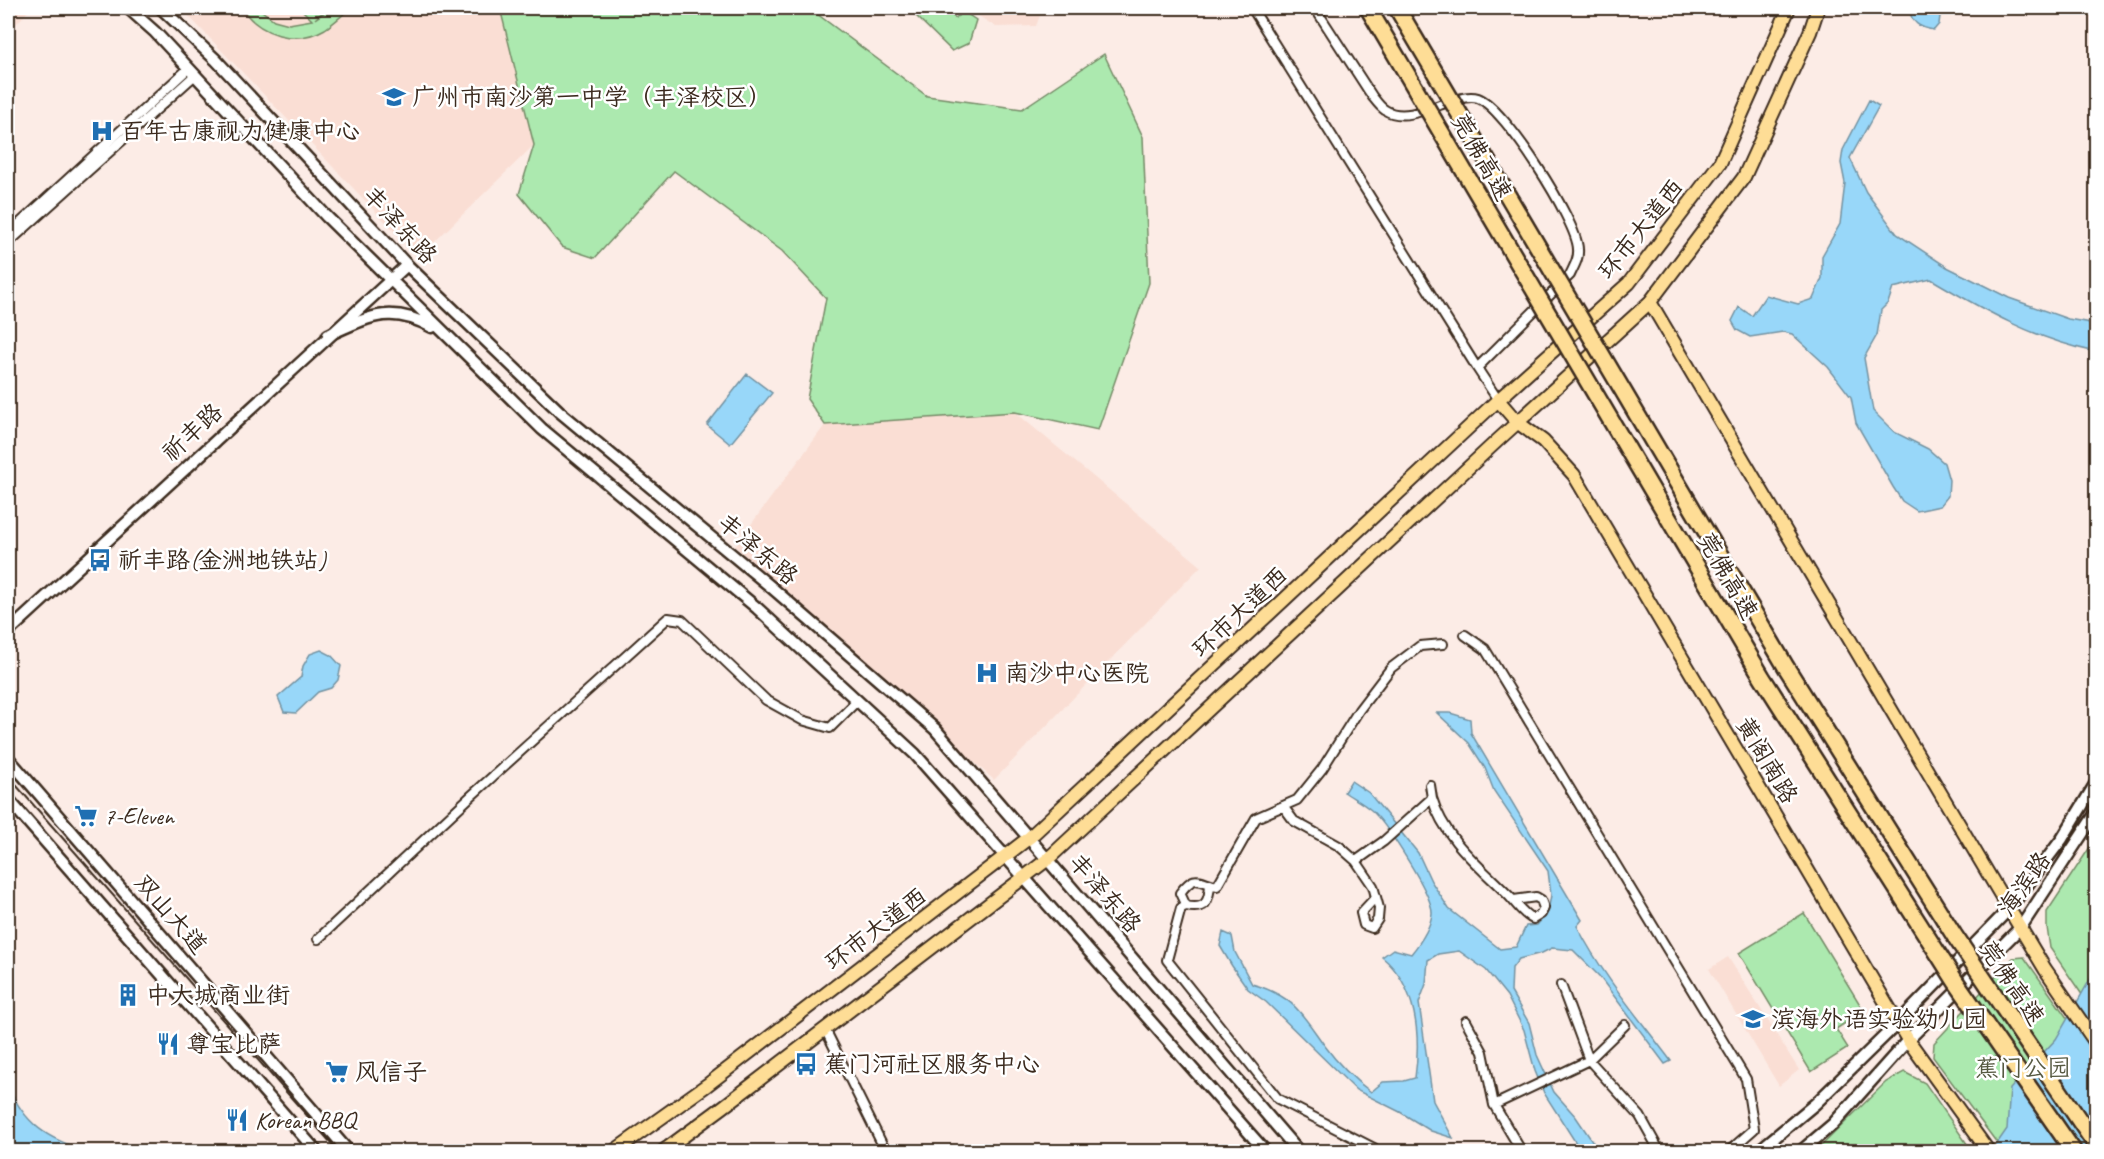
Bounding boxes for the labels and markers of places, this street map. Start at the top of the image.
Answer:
place label: 广州市南沙第一中学（丰泽校区） [412,82,772,112]
school or university icon: 广州市南沙第一中学（丰泽校区） [381,84,407,110]
place label: 百年古康视力健康中心 [120,116,360,146]
hospital icon: 百年古康视力健康中心 [89,118,115,144]
place label: 祈丰路(金洲地铁站) [118,545,327,575]
bus stop icon: 祈丰路(金洲地铁站) [87,547,113,573]
place label: 南沙中心医院 [1005,658,1149,688]
hospital icon: 南沙中心医院 [974,660,1000,686]
place label: 7-Eleven [104,801,175,831]
supermarket icon: 7-Eleven [73,803,99,829]
place label: 中大城商业街 [146,980,290,1010]
building icon: 中大城商业街 [115,982,141,1008]
place label: 滨海外语实验幼儿园 [1771,1004,1987,1034]
school or university icon: 滨海外语实验幼儿园 [1740,1006,1766,1032]
place label: 尊宝比萨 [186,1029,282,1059]
restaurant icon: 尊宝比萨 [155,1031,181,1057]
place label: 蕉门河社区服务中心 [824,1049,1040,1079]
bus stop icon: 蕉门河社区服务中心 [793,1051,819,1077]
place label: 风信子 [355,1057,427,1087]
supermarket icon: 风信子 [324,1059,350,1085]
place label: Korean BBQ [255,1105,358,1135]
restaurant icon: Korean BBQ [224,1107,250,1133]

